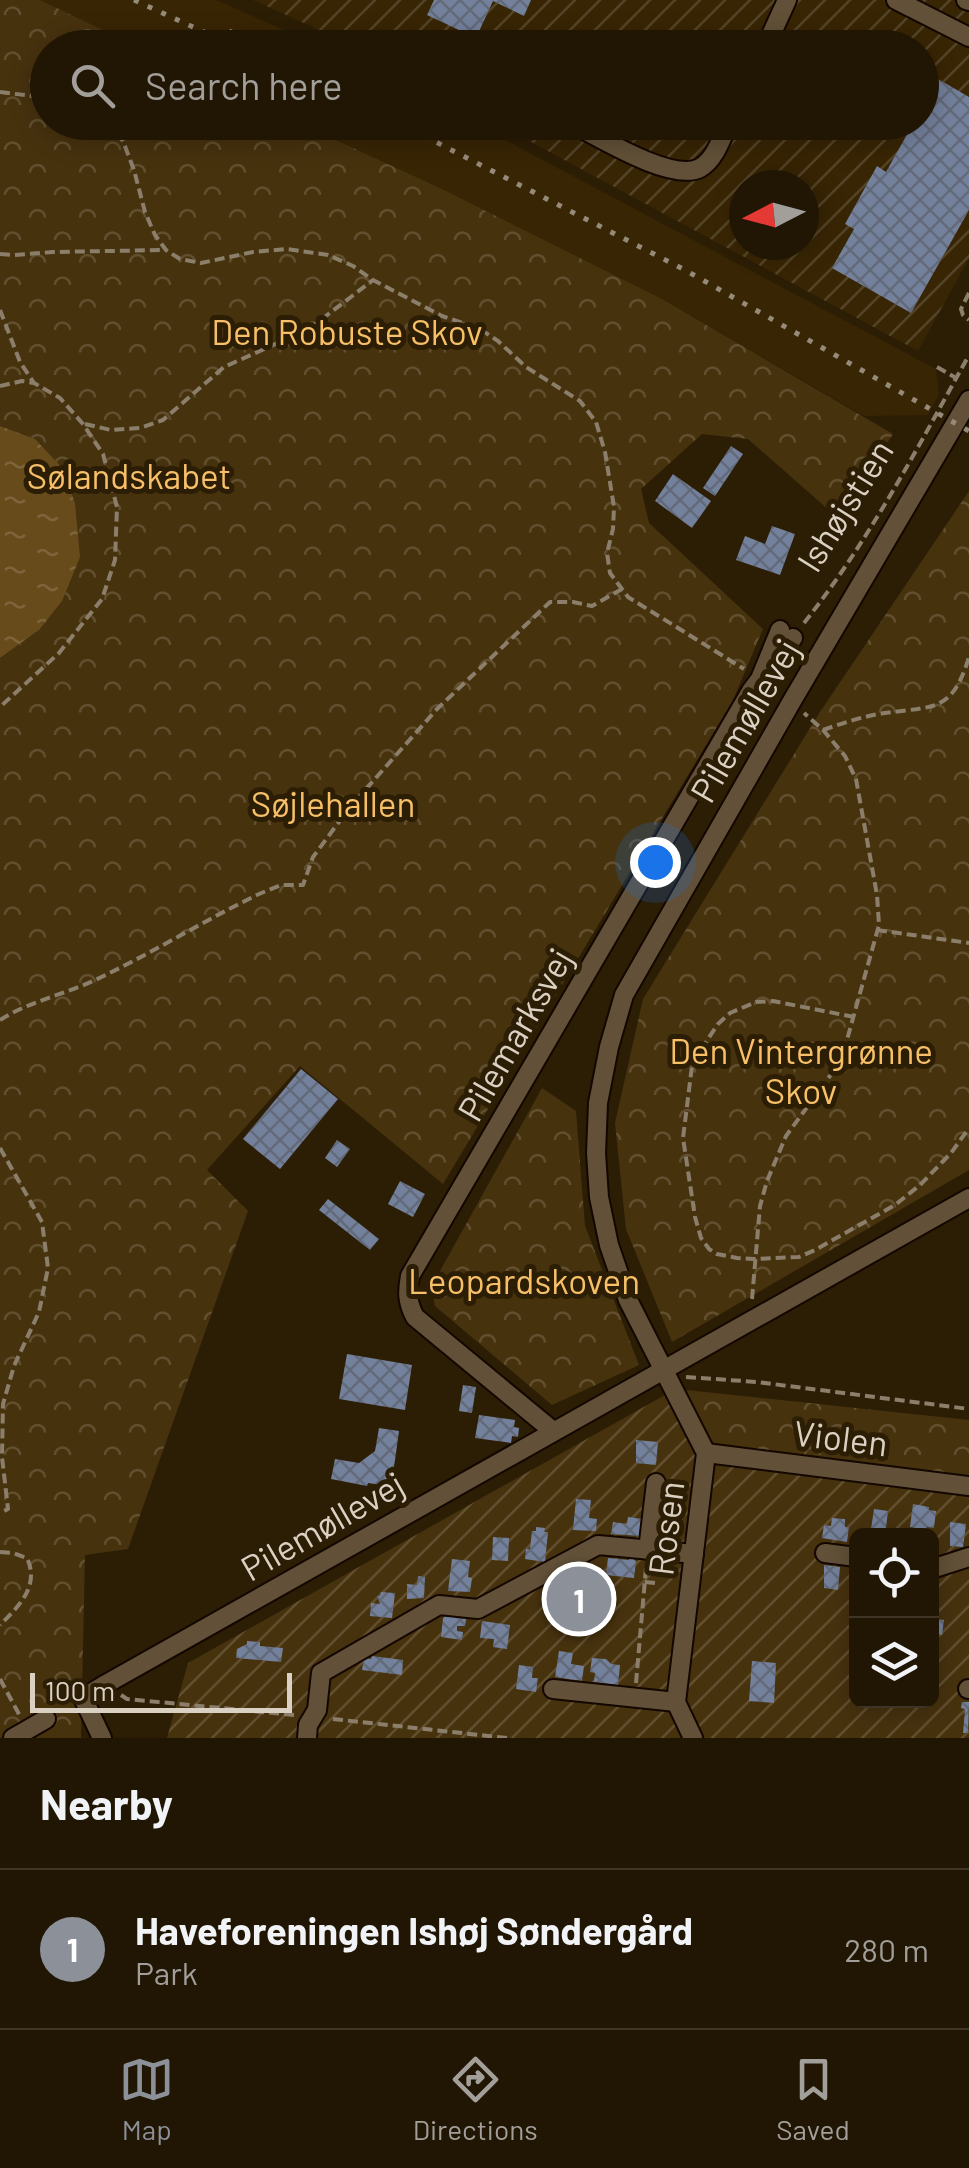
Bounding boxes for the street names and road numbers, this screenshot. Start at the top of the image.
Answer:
street label: Ishøjstien [787,431,901,579]
street label: Pilemøllevej [681,631,807,809]
street label: Pilemarksvej [448,940,580,1128]
street label: Violen [792,1410,890,1464]
street label: Pilemøllevej [233,1462,411,1588]
street label: Rosen [638,1478,692,1578]

